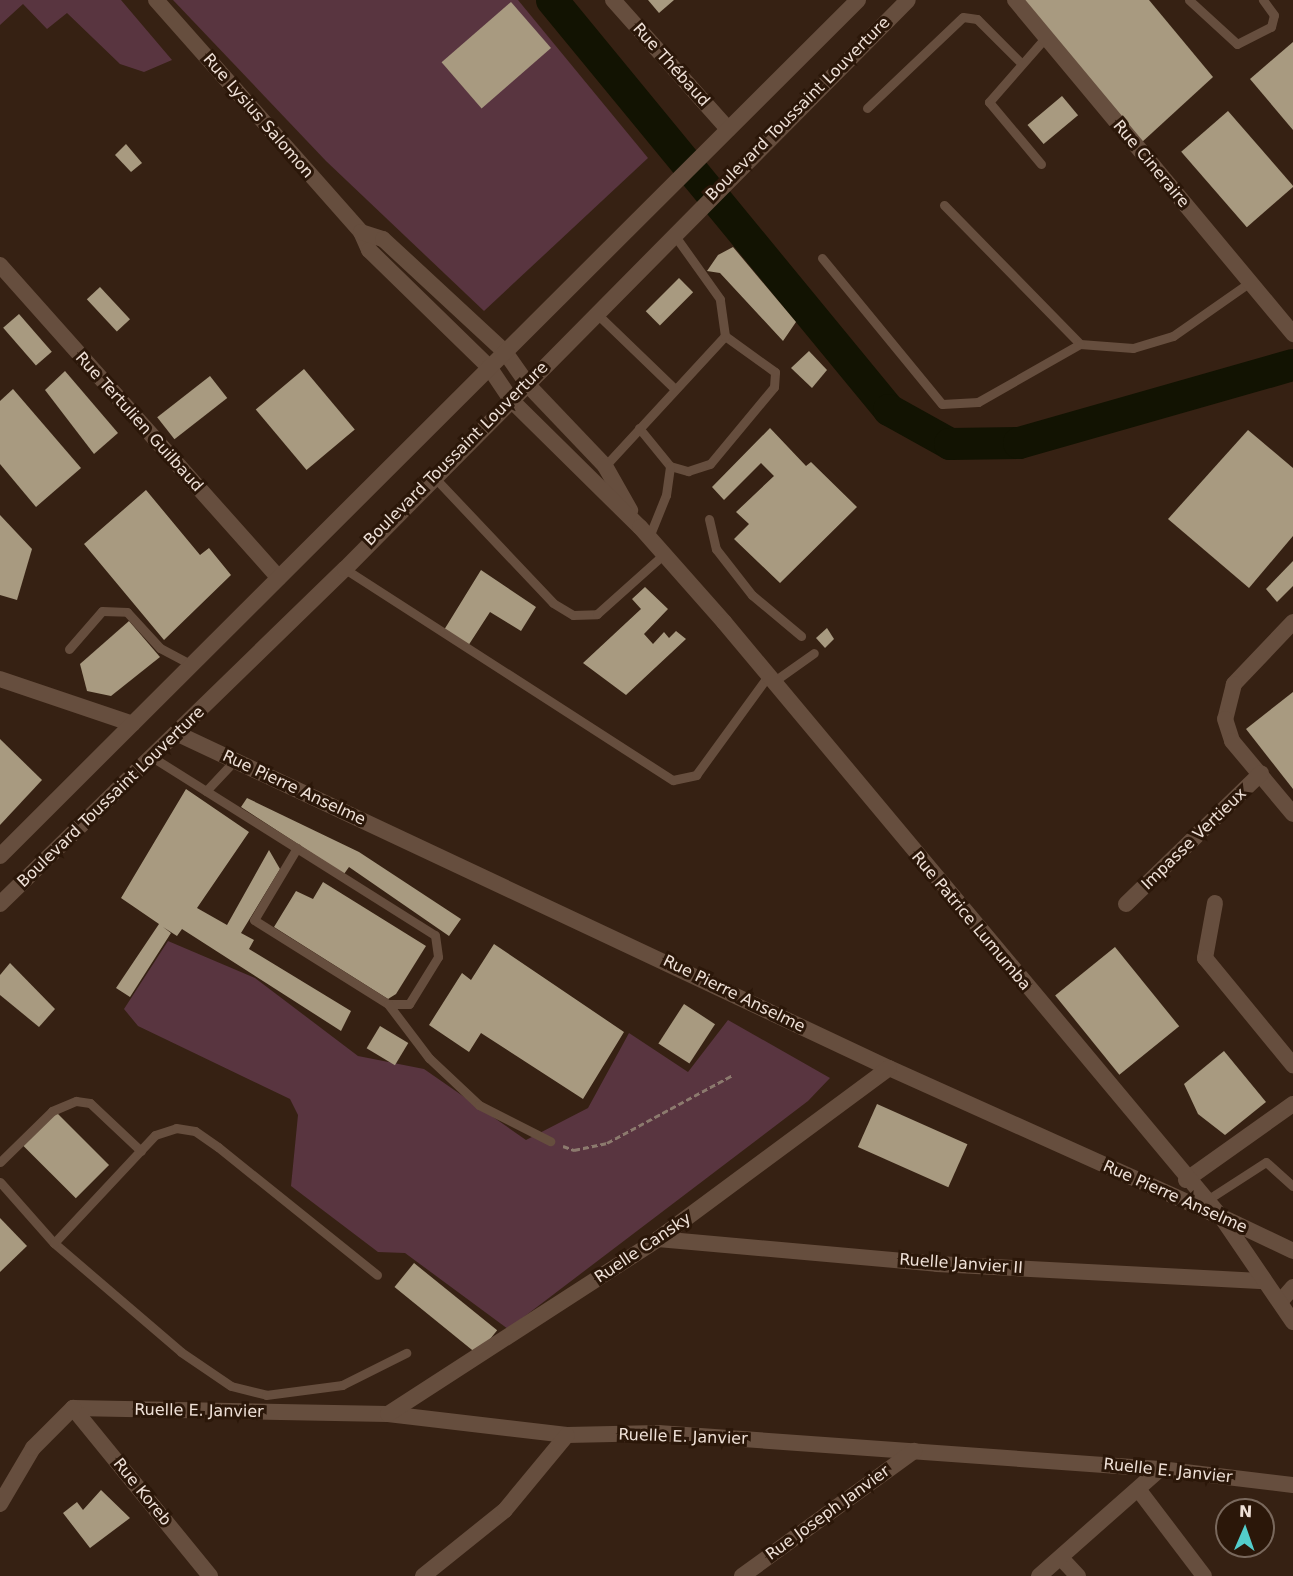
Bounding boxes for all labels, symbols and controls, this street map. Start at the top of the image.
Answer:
street label: Boulevard Toussaint Louverture [702,13,894,205]
street label: Rue Thébaud [629,19,713,111]
street label: Rue Lysius Salomon [199,50,317,182]
street label: Rue Cineraire [1109,116,1193,212]
street label: Rue Tertulien Guilbaud [71,348,207,496]
street label: Boulevard Toussaint Louverture [360,358,552,550]
street label: Boulevard Toussaint Louverture [14,702,208,892]
street label: Rue Pierre Anselme [219,746,369,830]
street label: Impasse Vertieux [1138,784,1250,894]
street label: Rue Patrice Lumumba [907,848,1035,994]
street label: Rue Pierre Anselme [660,951,808,1037]
street label: Rue Pierre Anselme [1100,1157,1250,1237]
street label: Ruelle Cansky [591,1209,695,1287]
street label: Ruelle Janvier II [899,1250,1023,1278]
street label: Ruelle E. Janvier [134,1400,264,1422]
street label: Ruelle E. Janvier [618,1425,748,1449]
street label: Rue Koreb [109,1454,175,1530]
street label: Ruelle E. Janvier [1103,1455,1233,1487]
street label: Rue Joseph Janvier [762,1462,894,1564]
north arrow [1215,1498,1275,1558]
text: N [1239,1502,1253,1521]

